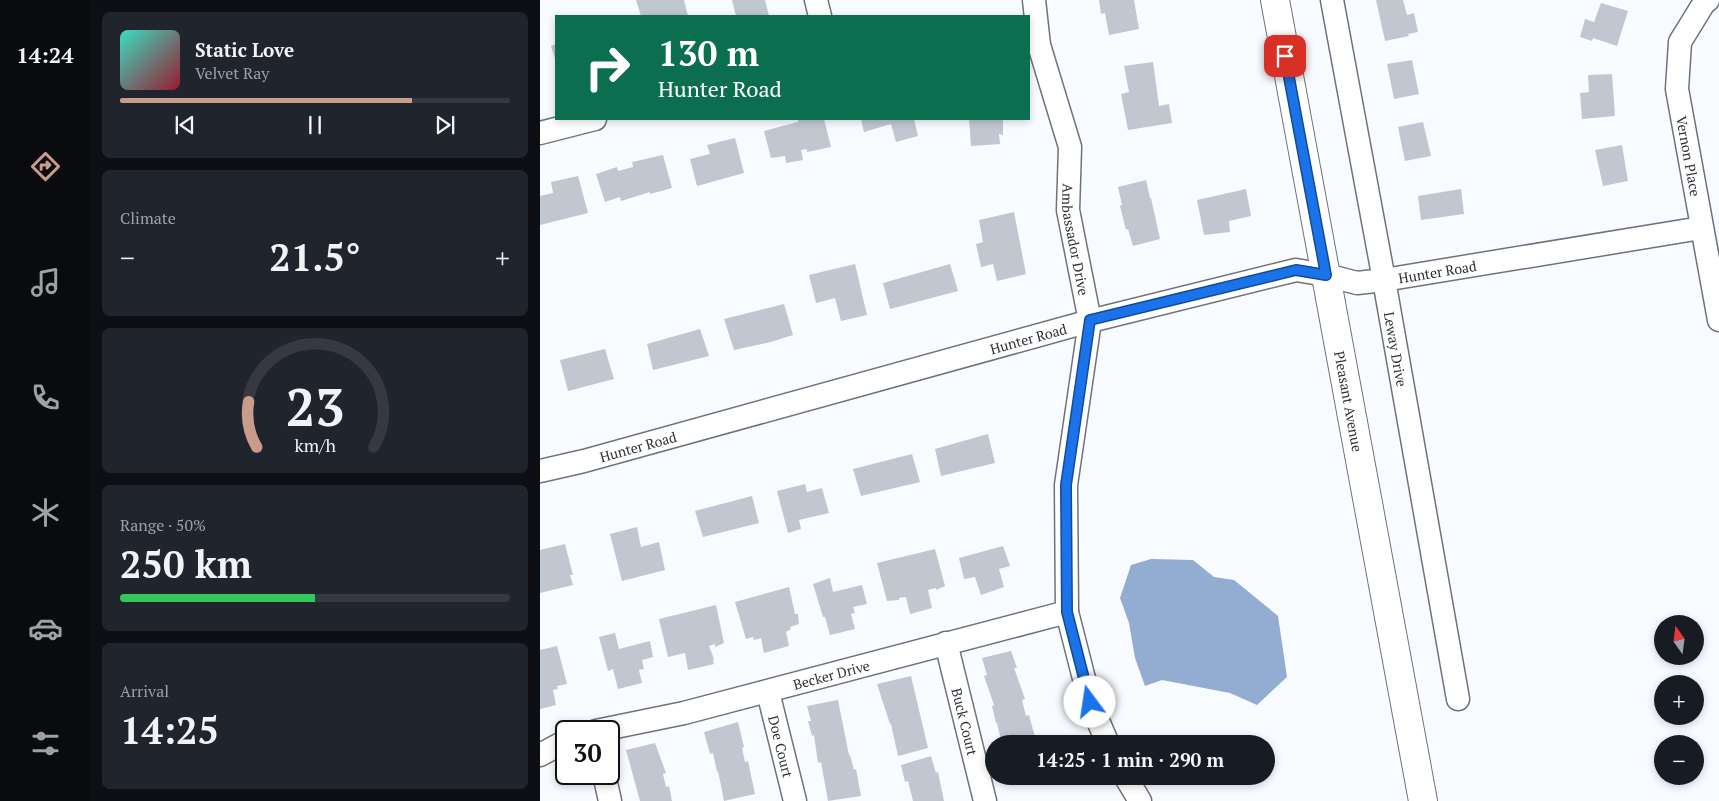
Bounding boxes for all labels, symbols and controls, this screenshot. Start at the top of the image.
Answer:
text: 130 m [658,30,759,76]
icon: right [575,35,640,100]
pin [1264,35,1306,77]
text: Static Love [195,37,294,62]
text: 14:24 [16,40,74,69]
icon: arrive [1271,42,1299,70]
text: Velvet Ray [195,62,269,84]
text: Hunter Road [658,74,782,103]
icon: previous [171,111,199,139]
icon: pause [301,111,329,139]
icon: next [431,111,459,139]
street label: Vernon Place [1673,114,1706,198]
icon: directions [28,149,63,184]
street label: Ambassador Drive [1058,183,1094,297]
text: Climate [120,207,176,229]
text: 21.5° [269,232,361,282]
text: − [120,239,135,276]
text: + [495,239,510,276]
street label: Hunter Road [1397,255,1478,287]
icon: music [28,265,63,300]
street label: Leway Drive [1380,310,1412,388]
street label: Hunter Road [988,318,1069,358]
street label: Pleasant Avenue [1330,349,1368,453]
text: 23 [286,372,344,441]
icon: phone [28,380,63,415]
street label: Hunter Road [597,426,679,466]
text: km/h [294,433,336,457]
icon: climate [28,495,63,530]
text: Range · 50% [120,514,206,536]
text: 250 km [120,539,252,589]
icon: car [28,611,63,646]
north arrow [1654,615,1704,665]
map controls [1654,615,1704,785]
street label: Becker Drive [791,655,872,693]
position arrow [1063,675,1115,727]
button: + [1654,675,1704,725]
text: Arrival [120,680,169,702]
street label: Buck Court [948,686,983,758]
text: 14:25 [120,705,219,755]
street label: Doe Court [765,713,798,780]
speed limit sign: 30 [555,720,620,785]
icon: filters [28,726,63,761]
button: − [1654,735,1704,785]
text: 14:25 · 1 min · 290 m [1036,747,1224,772]

